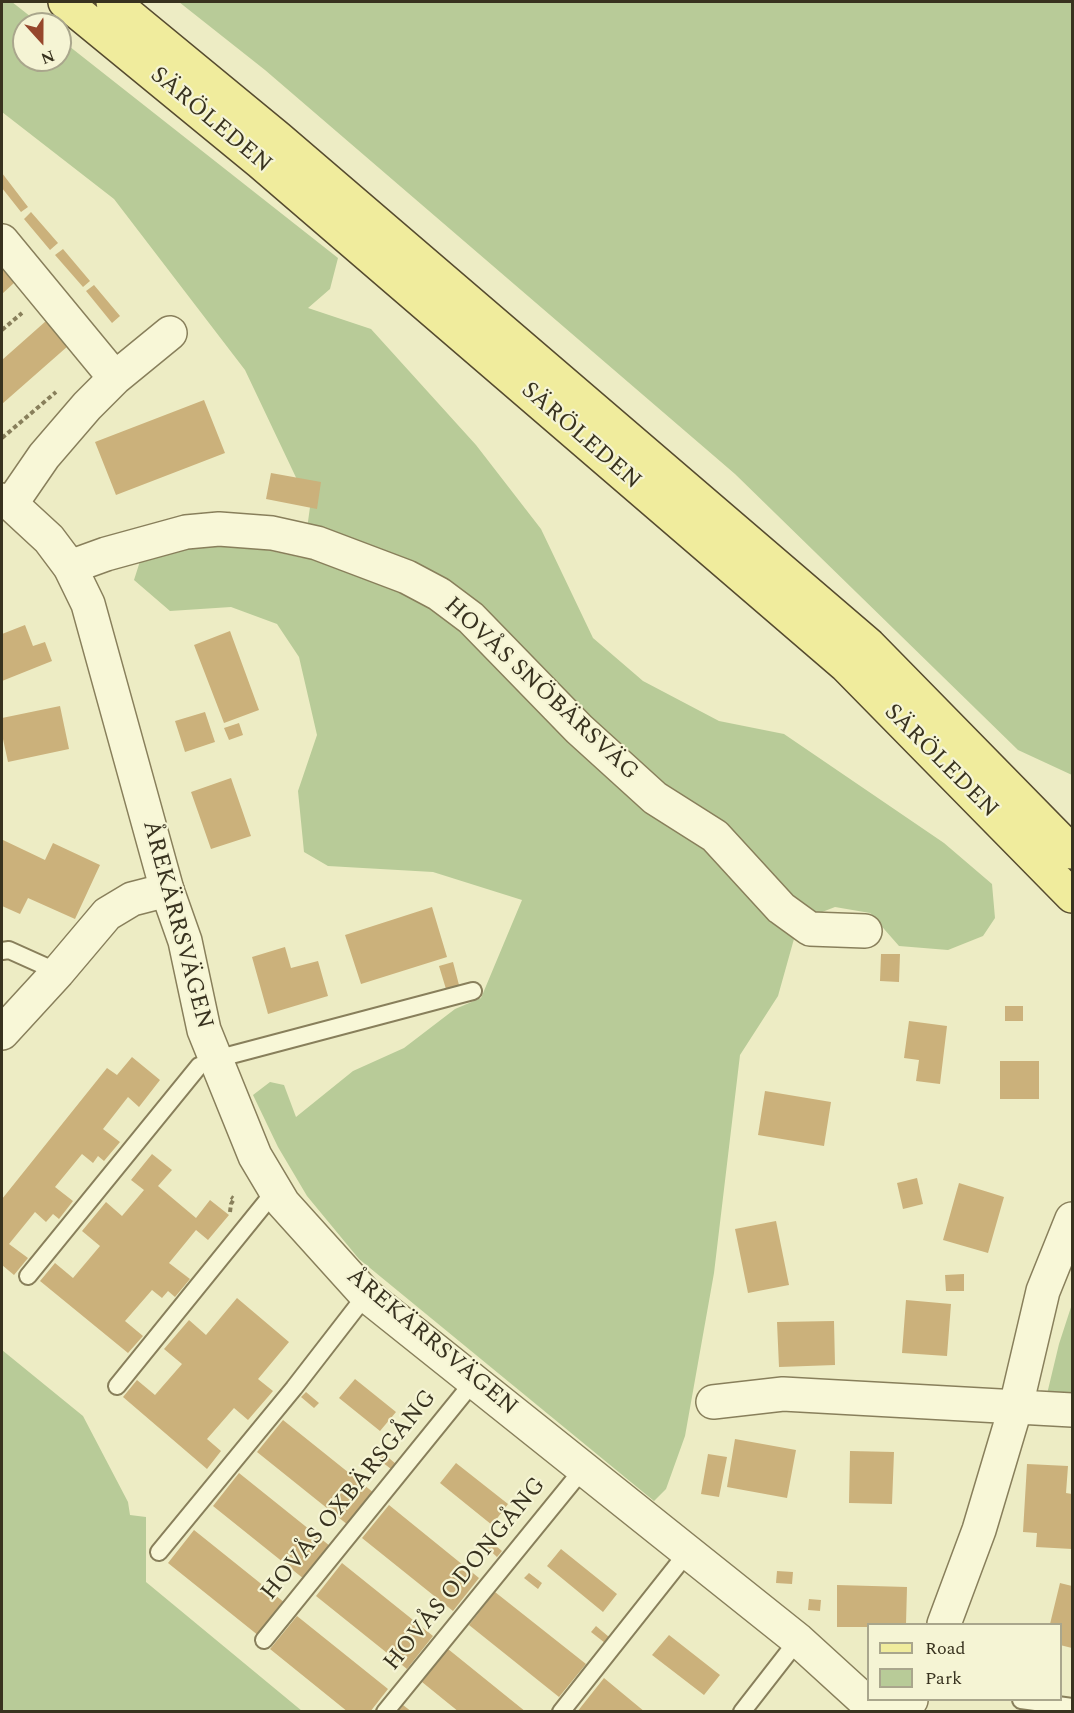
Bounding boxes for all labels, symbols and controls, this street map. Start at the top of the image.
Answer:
north arrow [12,12,72,72]
text: N [37,43,58,70]
street label: SÄRÖLEDEN [143,62,277,180]
street label: SÄRÖLEDEN [514,377,646,497]
street label: HOVÅS SNÖBÄRSVÄG [437,592,643,788]
street label: SÄRÖLEDEN [877,699,1003,825]
street label: ÅREKÄRRSVÄGEN [134,817,218,1033]
street label: ÅREKÄRRSVÄGEN [339,1263,523,1423]
street label: HOVÅS OXBÄRSGÅNG [256,1385,444,1607]
street label: HOVÅS ODONGÅNG [379,1472,553,1678]
legend [867,1623,1062,1701]
text: Road [925,1635,966,1662]
text: Park [925,1665,962,1692]

